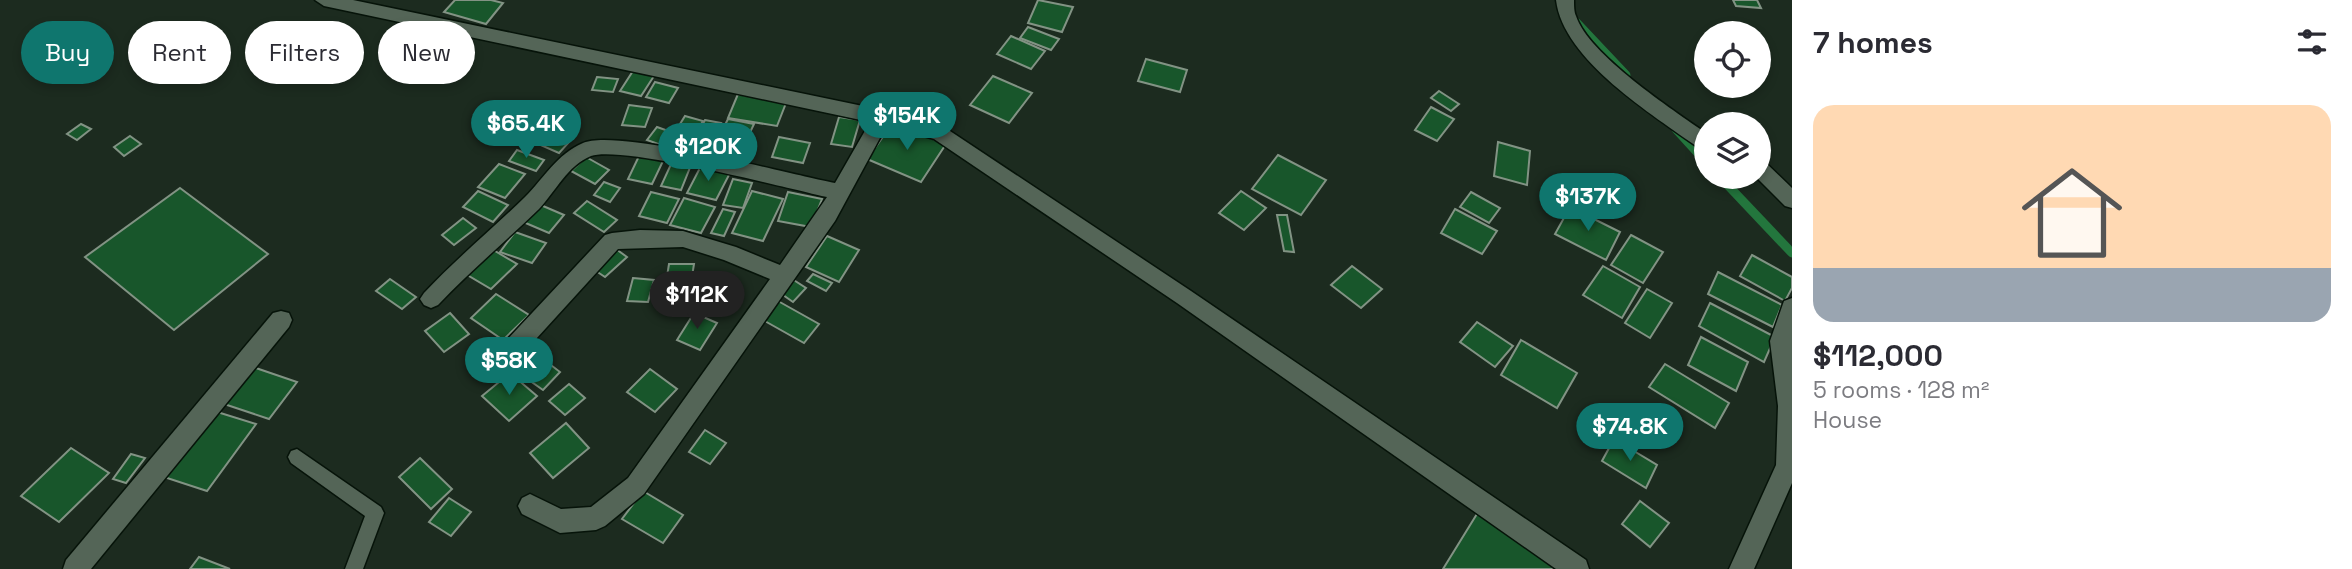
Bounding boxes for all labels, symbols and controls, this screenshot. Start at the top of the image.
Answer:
chip: Buy [21,21,114,84]
chip: Rent [128,21,231,84]
chip: Filters [245,21,364,84]
chip: New [378,21,475,84]
map controls [1694,21,1771,189]
button: locate [1694,21,1771,98]
text: 7 homes [1813,23,1933,62]
icon: filters [2293,23,2331,61]
pin: $154K [858,92,956,152]
pin: $65.4K [469,100,583,160]
text: $154K [873,100,941,130]
text: $65.4K [487,108,565,138]
button: layers [1694,112,1771,189]
pin: $120K [659,124,757,183]
text: $120K [674,131,742,161]
icon: home [2009,150,2135,276]
pin: $137K [1539,174,1637,233]
text: $137K [1555,181,1621,211]
pin: $112K [648,272,746,331]
text: $112K [666,279,728,309]
text: $112,000 [1813,336,1943,375]
pin: $58K [468,338,550,397]
text: $58K [481,345,537,375]
text: 5 rooms · 128 m² [1813,375,1989,405]
pin: $74.8K [1573,404,1687,463]
text: House [1813,405,1882,435]
text: $74.8K [1592,411,1668,441]

